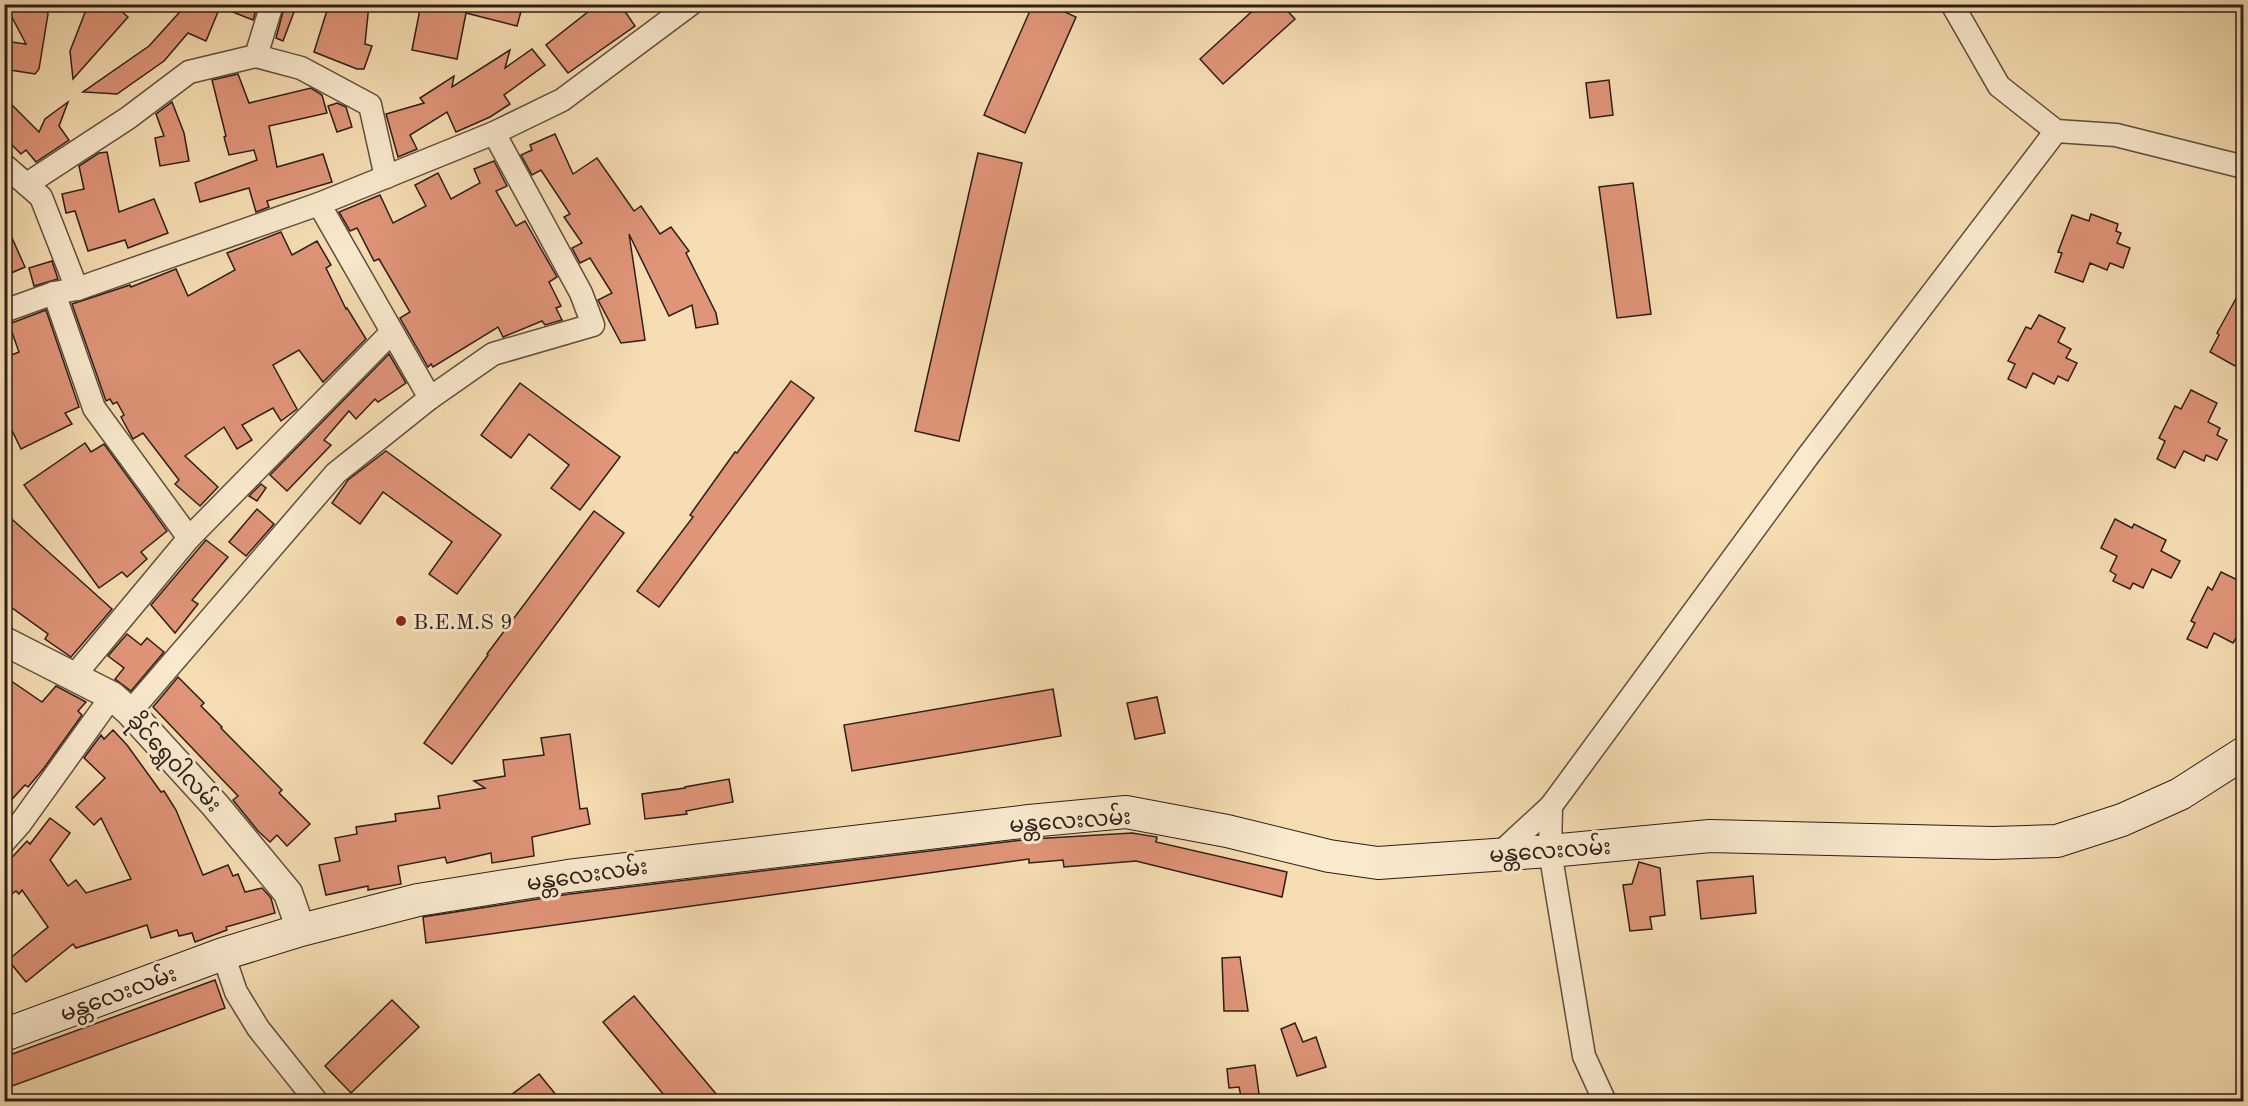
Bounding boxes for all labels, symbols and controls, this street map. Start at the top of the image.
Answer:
place label: B.E.M.S 9 [413,612,513,634]
marker: B.E.M.S 9 [394,614,408,628]
street label: ခိုင်ရွှေဝါလမ်း [119,706,229,820]
street label: မန္တလေးလမ်း [1008,801,1132,842]
street label: မန္တလေးလမ်း [1488,831,1612,872]
street label: မန္တလေးလမ်း [525,851,650,900]
street label: မန္တလေးလမ်း [56,958,181,1031]

